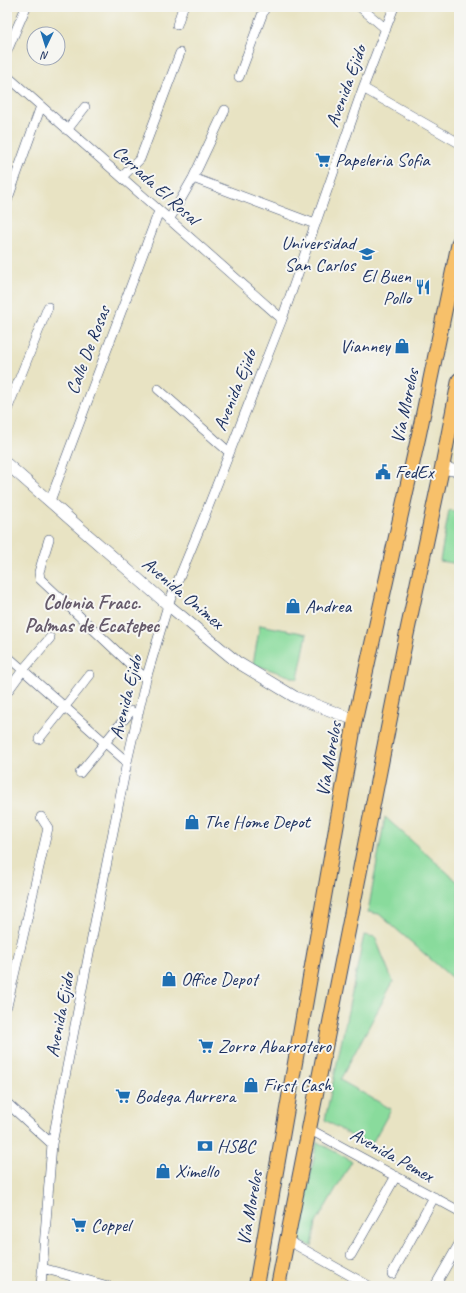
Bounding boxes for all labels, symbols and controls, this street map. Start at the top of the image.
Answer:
north arrow [26,26,66,66]
street label: Avenida Ejido [320,40,373,130]
text: N [39,49,49,63]
street label: Cerrada El Rosal [108,140,207,233]
place label: Papeleria Sofia [335,148,431,172]
supermarket icon: Papeleria Sofia [314,151,332,169]
place label: Universidad San Carlos [281,231,358,277]
school or university icon: Universidad San Carlos [358,245,376,263]
place label: El Buen Pollo [362,264,413,310]
restaurant icon: El Buen Pollo [414,278,432,296]
street label: Calle De Rosas [60,301,116,398]
place label: Vianney [340,334,392,358]
shop icon: Vianney [393,337,411,355]
street label: Avenida Ejido [208,344,263,434]
street label: Vía Morelos [385,365,425,445]
place label: FedEx [395,460,435,484]
public building icon: FedEx [374,463,392,481]
street label: Avenida Onimex [137,552,230,635]
district label: Colonia Fracc. Palmas de Ecatepec [25,590,160,638]
place label: Andrea [305,594,352,618]
shop icon: Andrea [284,597,302,615]
street label: Avenida Ejido [104,650,149,741]
street label: Vía Morelos [311,718,348,798]
place label: The Home Depot [204,810,312,834]
shop icon: The Home Depot [183,813,201,831]
place label: Office Depot [181,967,260,991]
street label: Avenida Ejido [40,968,80,1059]
shop icon: Office Depot [160,970,178,988]
place label: Zorro Abarrotero [218,1034,332,1058]
supermarket icon: Zorro Abarrotero [197,1037,215,1055]
place label: First Cash [263,1073,333,1097]
shop icon: First Cash [242,1076,260,1094]
place label: Bodega Aurrera [135,1084,237,1108]
supermarket icon: Bodega Aurrera [114,1087,132,1105]
street label: Avenida Pemex [346,1122,439,1188]
place label: HSBC [217,1134,257,1158]
bank icon: HSBC [196,1137,214,1155]
place label: Ximello [175,1159,220,1183]
shop icon: Ximello [154,1162,172,1180]
street label: Vía Morelos [232,1167,269,1247]
place label: Coppel [91,1213,134,1237]
supermarket icon: Coppel [70,1216,88,1234]

